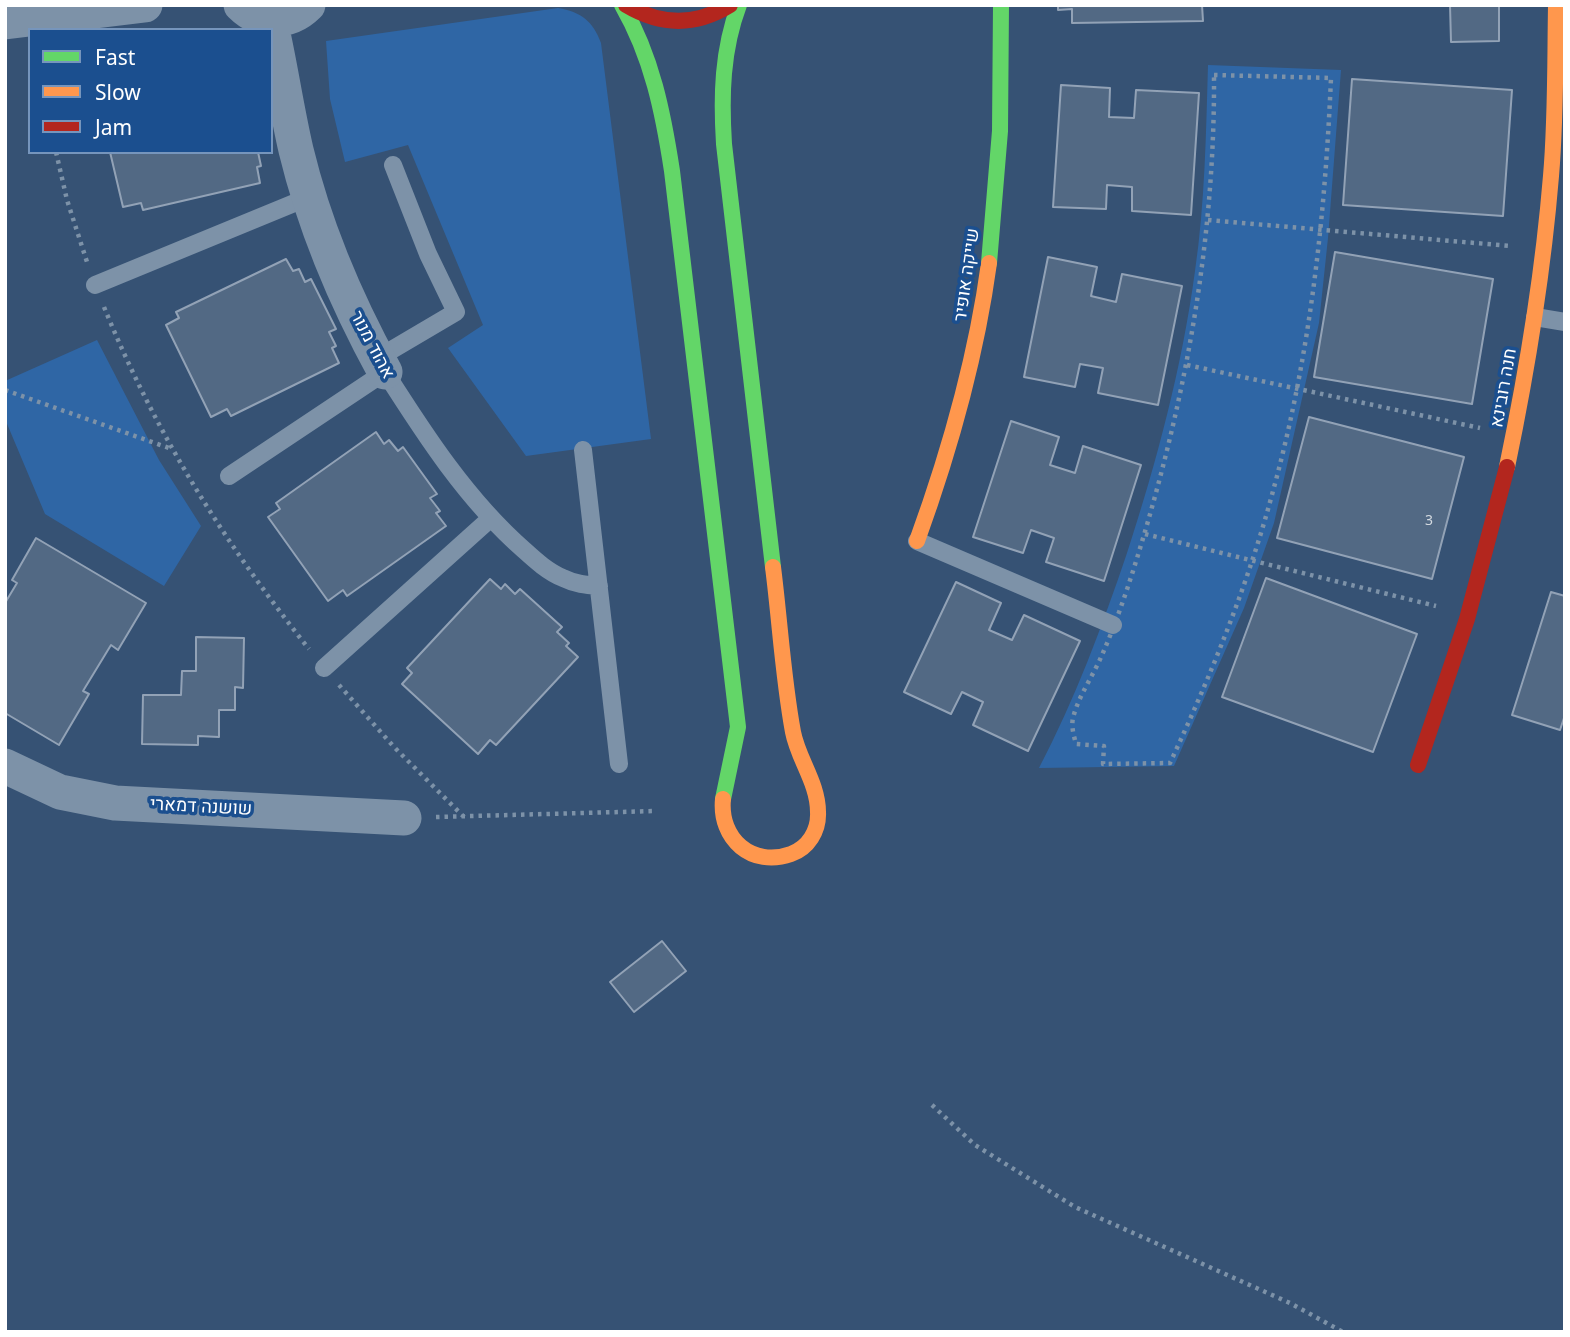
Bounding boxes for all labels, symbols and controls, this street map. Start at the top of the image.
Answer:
legend [28,28,273,154]
text: Fast [95,43,135,71]
text: Slow [95,78,141,106]
text: Jam [95,113,132,141]
street label: שייקה אופיר [950,227,984,323]
street label: אהוד מנור [345,307,399,383]
street label: חנה רובינא [1486,347,1522,429]
house number: 3 [1425,513,1433,529]
street label: שושנה דמארי [149,794,253,820]

